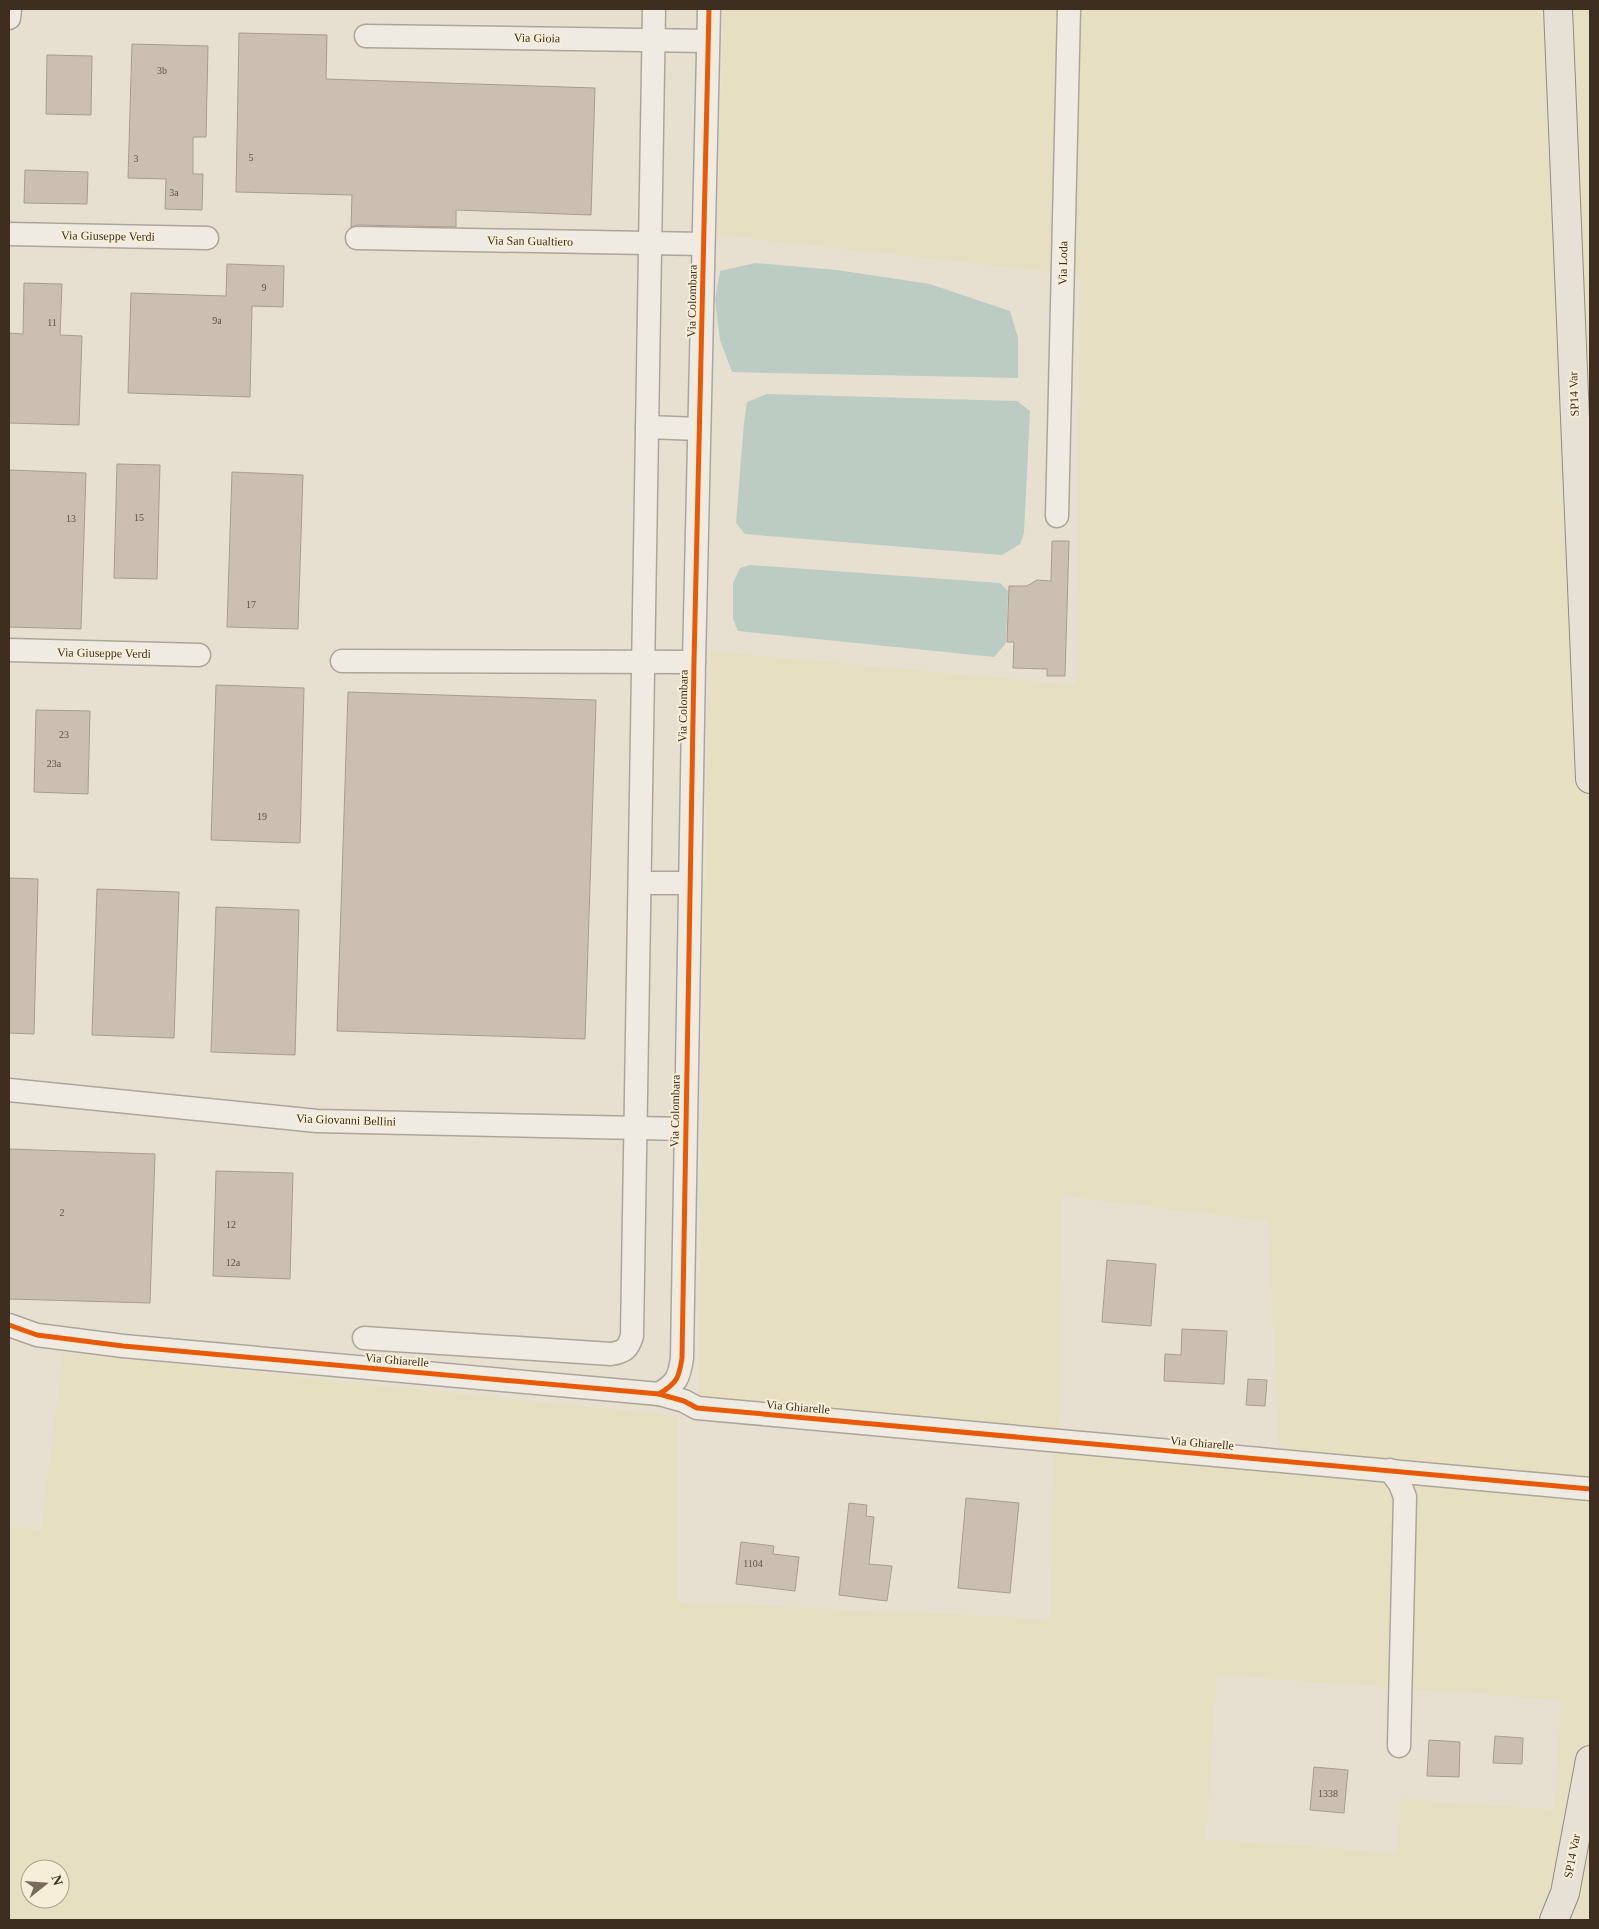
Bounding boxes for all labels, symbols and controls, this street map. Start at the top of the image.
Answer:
street label: Via Gioia [514,31,561,45]
house number: 3b [157,65,167,76]
house number: 5 [249,152,254,163]
house number: 3 [134,153,139,164]
house number: 3a [169,187,179,198]
street label: Via Giuseppe Verdi [61,228,156,244]
street label: Via San Gualtiero [487,233,573,249]
street label: Via Loda [1056,240,1070,285]
street label: Via Colombara [684,264,700,338]
house number: 9 [262,282,267,293]
house number: 9a [212,315,222,326]
house number: 11 [47,317,57,328]
street label: SP14 Var [1566,371,1582,417]
house number: 15 [134,512,144,523]
house number: 13 [66,513,76,524]
house number: 17 [246,599,256,610]
street label: Via Giuseppe Verdi [57,645,152,661]
street label: Via Colombara [675,669,691,743]
house number: 23 [59,729,69,740]
house number: 23a [47,758,62,769]
house number: 19 [257,811,267,822]
street label: Via Colombara [667,1074,683,1148]
street label: Via Giovanni Bellini [296,1111,397,1129]
house number: 2 [60,1207,65,1218]
house number: 12 [226,1219,236,1230]
house number: 12a [226,1257,241,1268]
street label: Via Ghiarelle [364,1350,430,1370]
street label: Via Ghiarelle [765,1397,831,1417]
street label: Via Ghiarelle [1169,1433,1235,1453]
house number: 1104 [743,1558,763,1569]
house number: 1338 [1318,1788,1338,1799]
street label: SP14 Var [1561,1833,1583,1879]
north arrow [20,1859,70,1909]
text: N [48,1873,66,1887]

